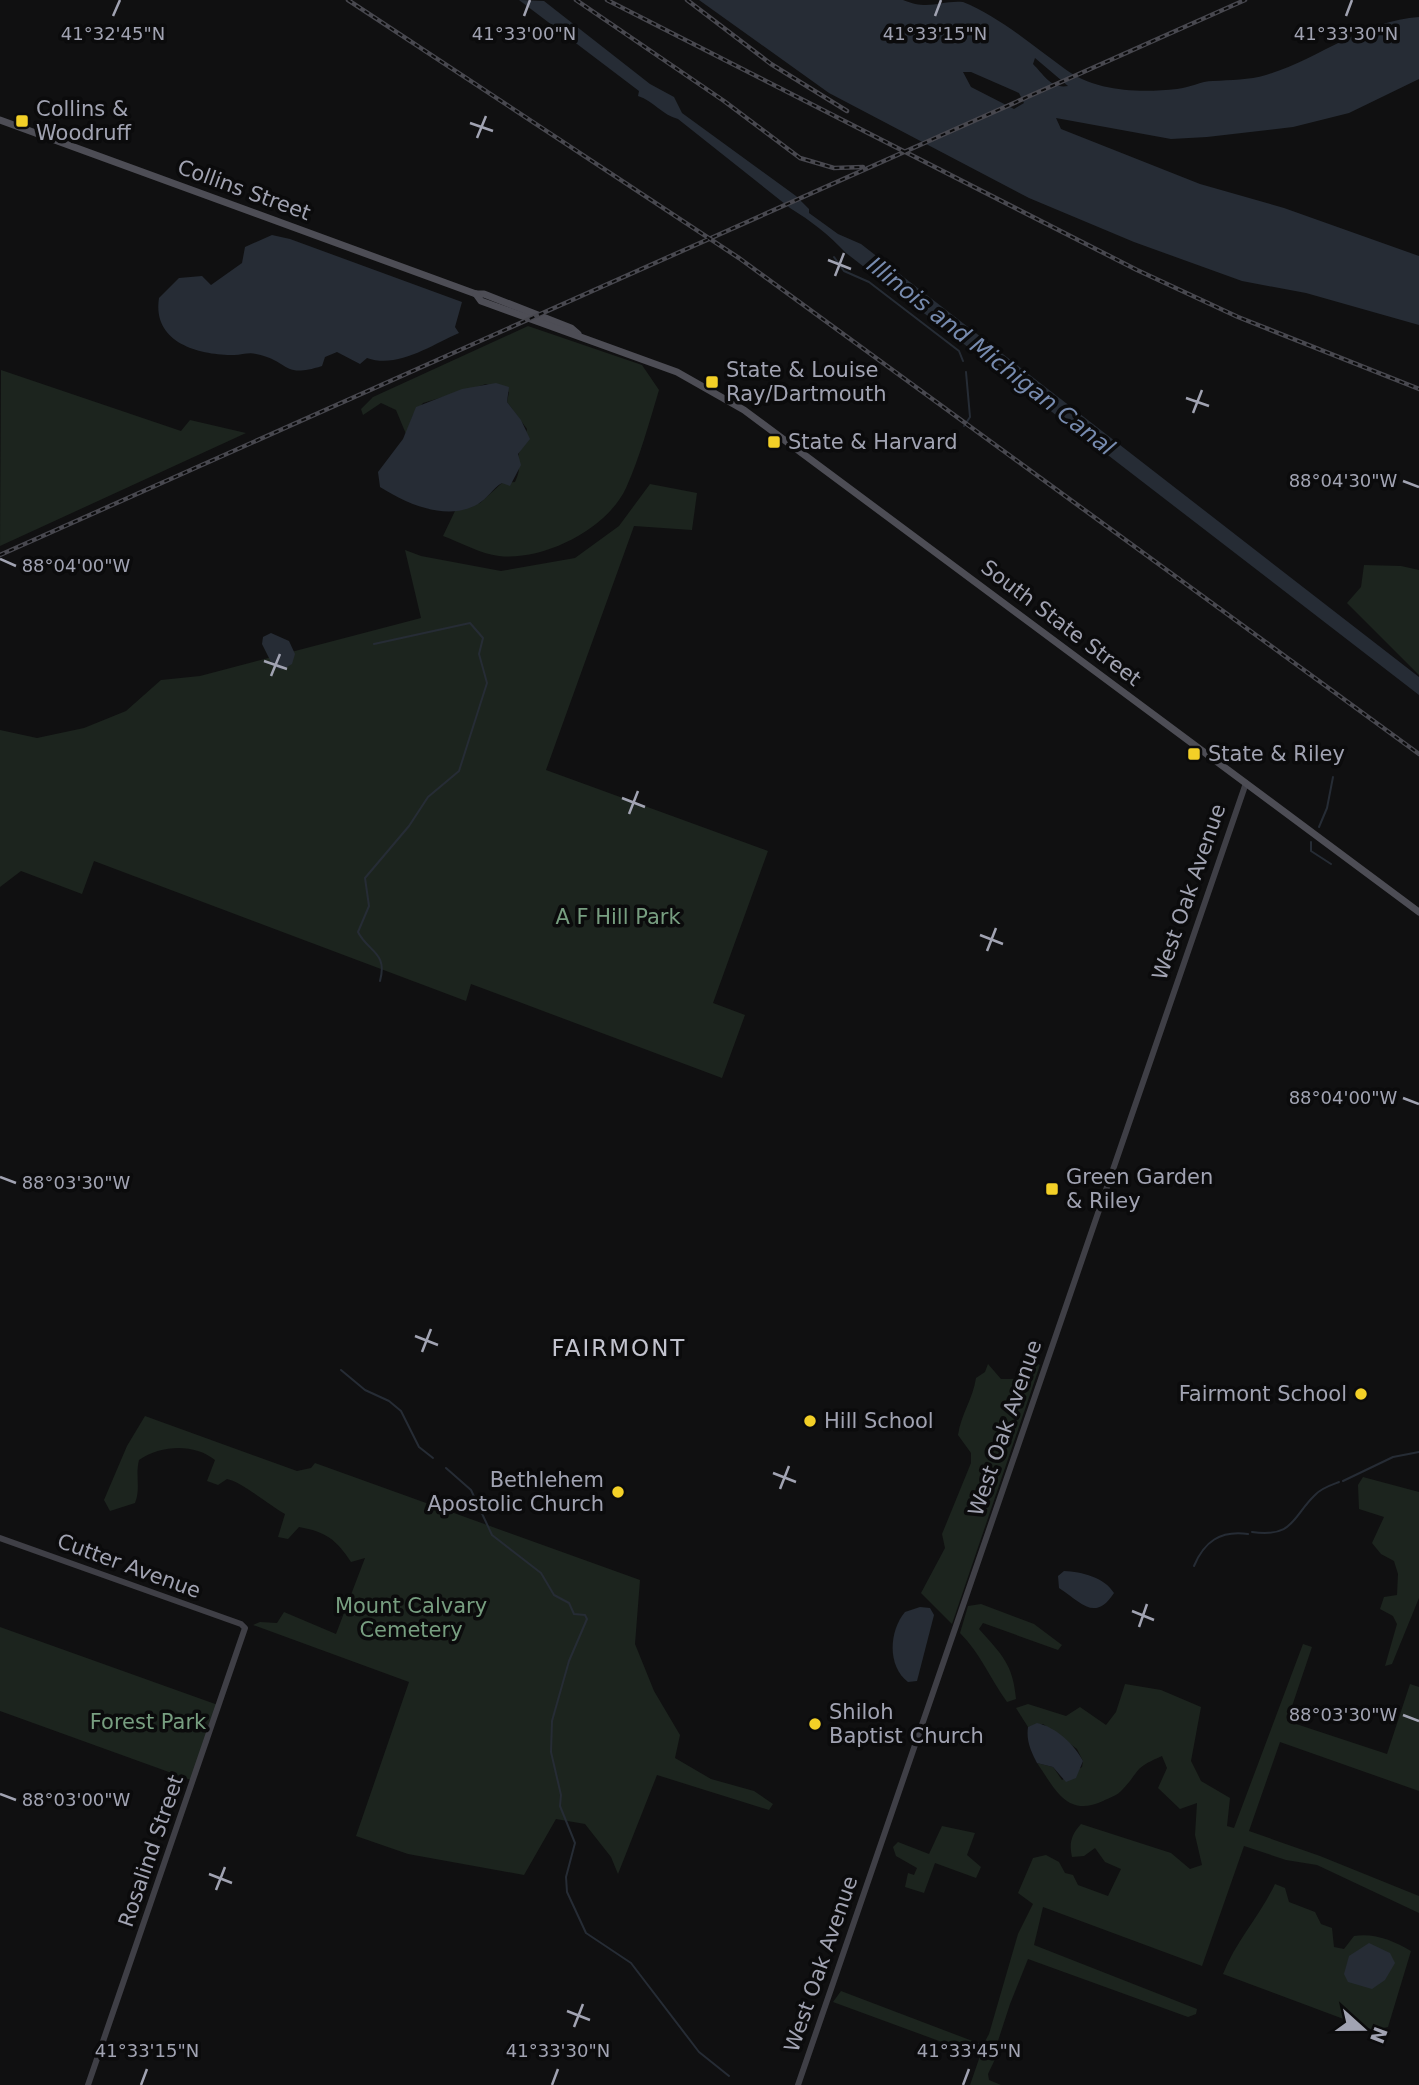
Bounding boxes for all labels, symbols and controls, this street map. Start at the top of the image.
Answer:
text: 41°32'45"N [61,23,165,44]
text: 41°33'00"N [472,23,576,44]
text: 41°33'15"N [883,23,987,44]
text: 41°33'30"N [1294,23,1398,44]
place label: Collins & Woodruff [36,97,132,145]
marker: Collins & Woodruff [14,113,30,129]
street label: Collins Street [174,155,314,225]
water label: Illinois and Michigan Canal [862,251,1120,461]
place label: State & Louise Ray/Dartmouth [726,358,887,406]
marker: State & Louise Ray/Dartmouth [704,374,720,390]
place label: State & Harvard [788,430,958,454]
marker: State & Harvard [766,434,782,450]
text: 88°04'30"W [1289,470,1398,491]
text: 88°04'00"W [22,555,131,576]
street label: South State Street [976,555,1146,691]
place label: State & Riley [1208,742,1345,766]
marker: State & Riley [1186,746,1202,762]
street label: West Oak Avenue [1148,801,1230,983]
park label: A F Hill Park [555,905,681,929]
text: 88°04'00"W [1289,1087,1398,1108]
place label: Green Garden & Riley [1066,1165,1213,1213]
text: 88°03'30"W [22,1172,131,1193]
marker: Green Garden & Riley [1044,1181,1060,1197]
district label: FAIRMONT [552,1335,686,1361]
street label: West Oak Avenue [964,1337,1046,1519]
place label: Fairmont School [1179,1382,1347,1406]
marker: Fairmont School [1353,1386,1369,1402]
place label: Hill School [824,1409,934,1433]
marker: Hill School [802,1413,818,1429]
place label: Bethlehem Apostolic Church [427,1468,604,1516]
marker: Bethlehem Apostolic Church [610,1484,626,1500]
street label: Cutter Avenue [54,1529,204,1603]
park label: Mount Calvary Cemetery [335,1594,487,1642]
place label: Shiloh Baptist Church [829,1700,984,1748]
text: 88°03'30"W [1289,1704,1398,1725]
park label: Forest Park [90,1710,207,1734]
marker: Shiloh Baptist Church [807,1716,823,1732]
street label: Rosalind Street [114,1772,188,1930]
text: 88°03'00"W [22,1789,131,1810]
street label: West Oak Avenue [780,1873,862,2055]
north arrow [1328,1994,1398,2064]
text: N [1366,2024,1392,2046]
text: 41°33'15"N [95,2040,199,2061]
text: 41°33'30"N [506,2040,610,2061]
text: 41°33'45"N [917,2040,1021,2061]

